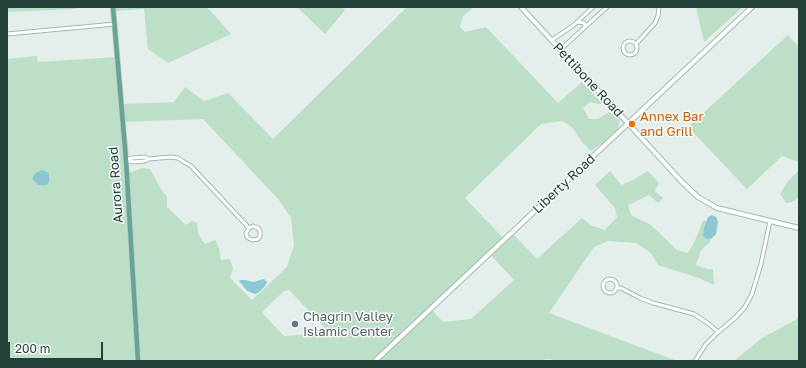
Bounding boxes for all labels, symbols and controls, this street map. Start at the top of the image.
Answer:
street label: Pettibone Road [550,40,626,120]
place label: Annex Bar and Grill [640,109,704,140]
marker: Annex Bar and Grill [627,119,637,129]
street label: Aurora Road [106,146,126,224]
street label: Liberty Road [530,151,598,217]
place label: Chagrin Valley Islamic Center [303,309,393,340]
marker: Chagrin Valley Islamic Center [290,319,300,329]
scale bar [10,334,105,360]
text: 200 m [15,341,50,356]

